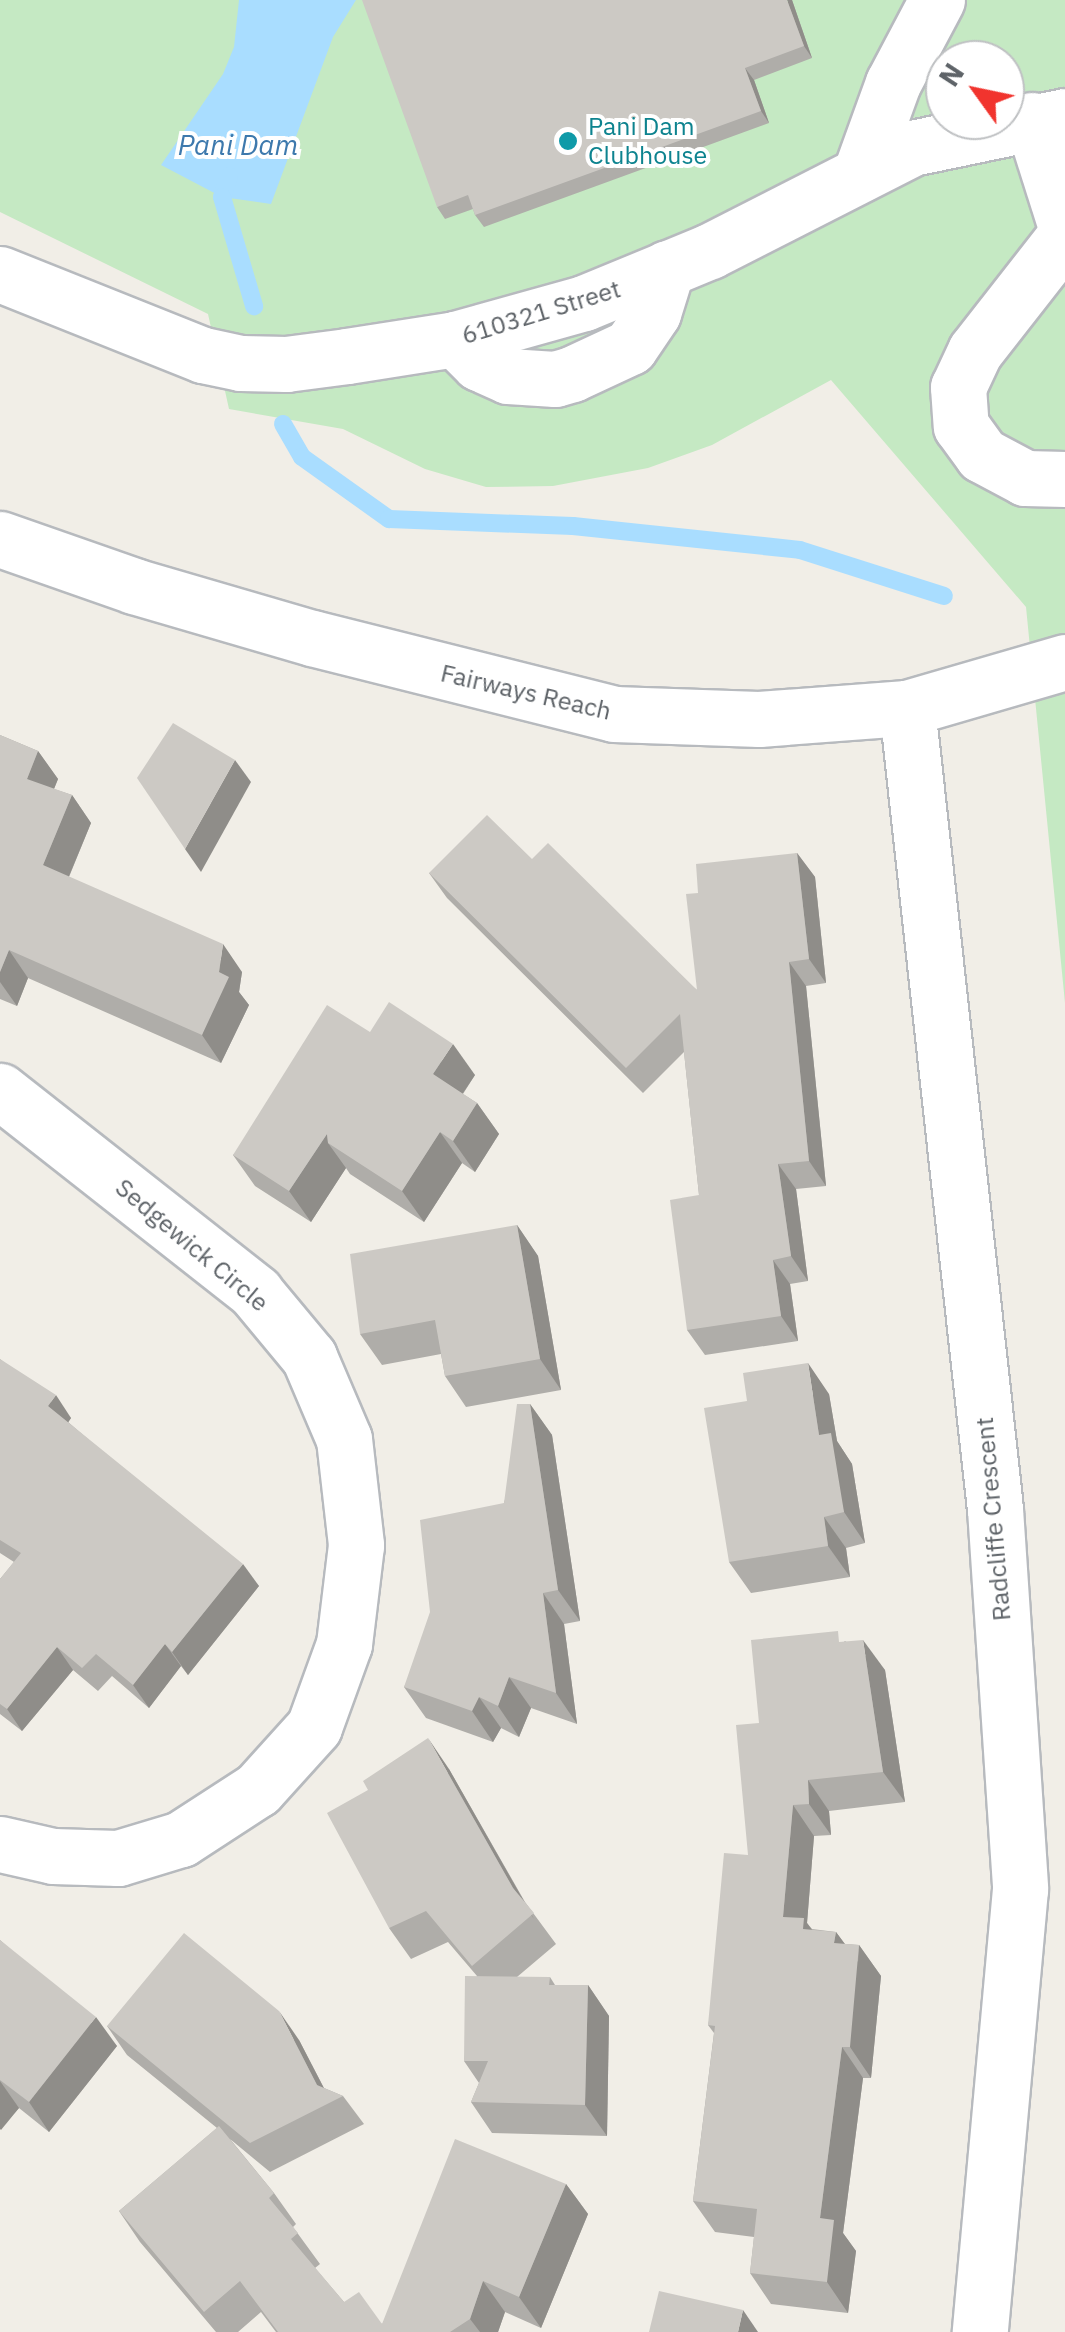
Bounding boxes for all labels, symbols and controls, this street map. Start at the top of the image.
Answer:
north arrow [925,40,1025,140]
text: N [930,56,972,93]
place label: Pani Dam Clubhouse [588,112,707,171]
water label: Pani Dam [178,128,298,162]
marker: Pani Dam Clubhouse [557,130,579,152]
street label: 610321 Street [458,274,624,350]
street label: Fairways Reach [438,658,614,726]
street label: Sedgewick Circle [109,1172,275,1318]
street label: Radcliffe Crescent [969,1416,1017,1622]

